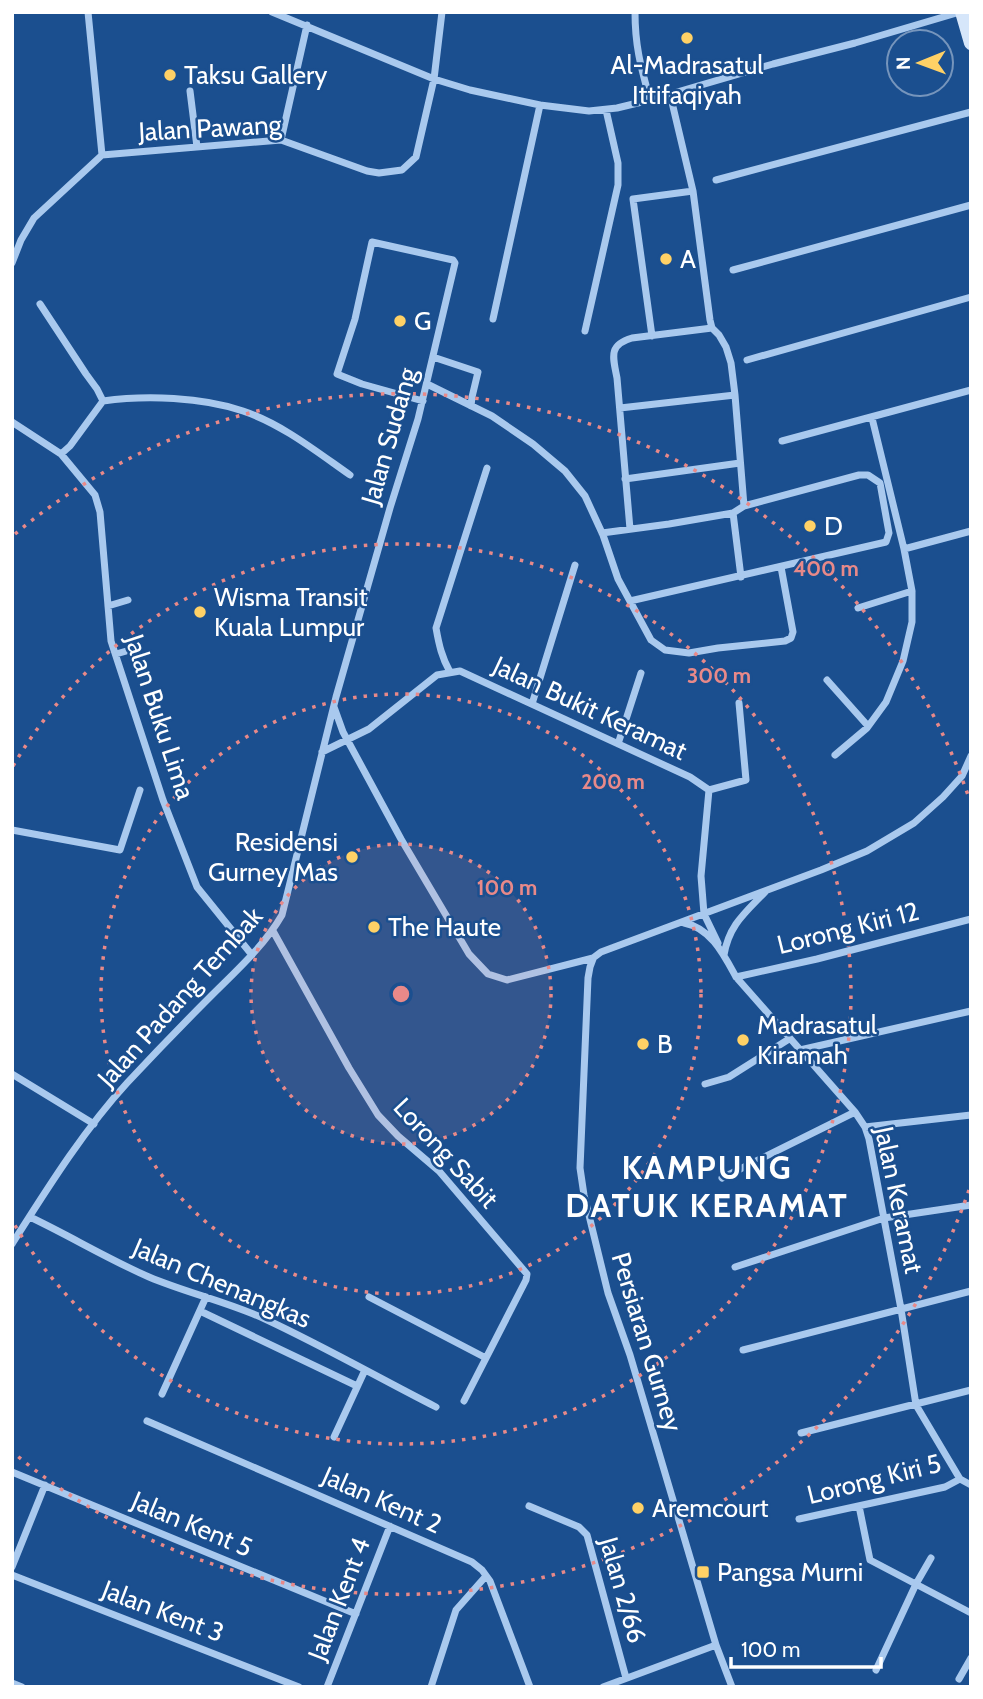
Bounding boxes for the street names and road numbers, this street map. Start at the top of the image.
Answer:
street label: Jalan Pawang [137,108,283,148]
street label: Jalan Sudang [354,363,424,509]
street label: Jalan Buku Lima [118,629,202,804]
street label: Jalan Bukit Keramat [487,649,692,767]
street label: Lorong Kiri 12 [774,895,922,961]
street label: Jalan Padang Tembak [90,900,270,1094]
street label: Lorong Sabit [387,1091,505,1215]
street label: Jalan Keramat [868,1123,930,1277]
street label: Jalan Chenangkas [127,1231,316,1335]
street label: Persiaran Gurney [605,1249,689,1435]
street label: Lorong Kiri 5 [804,1447,944,1511]
street label: Jalan Kent 2 [316,1459,447,1541]
street label: Jalan Kent 5 [126,1484,257,1564]
street label: Jalan 2/66 [592,1532,653,1647]
street label: Jalan Kent 4 [301,1533,377,1666]
street label: Jalan Kent 3 [97,1573,228,1649]

